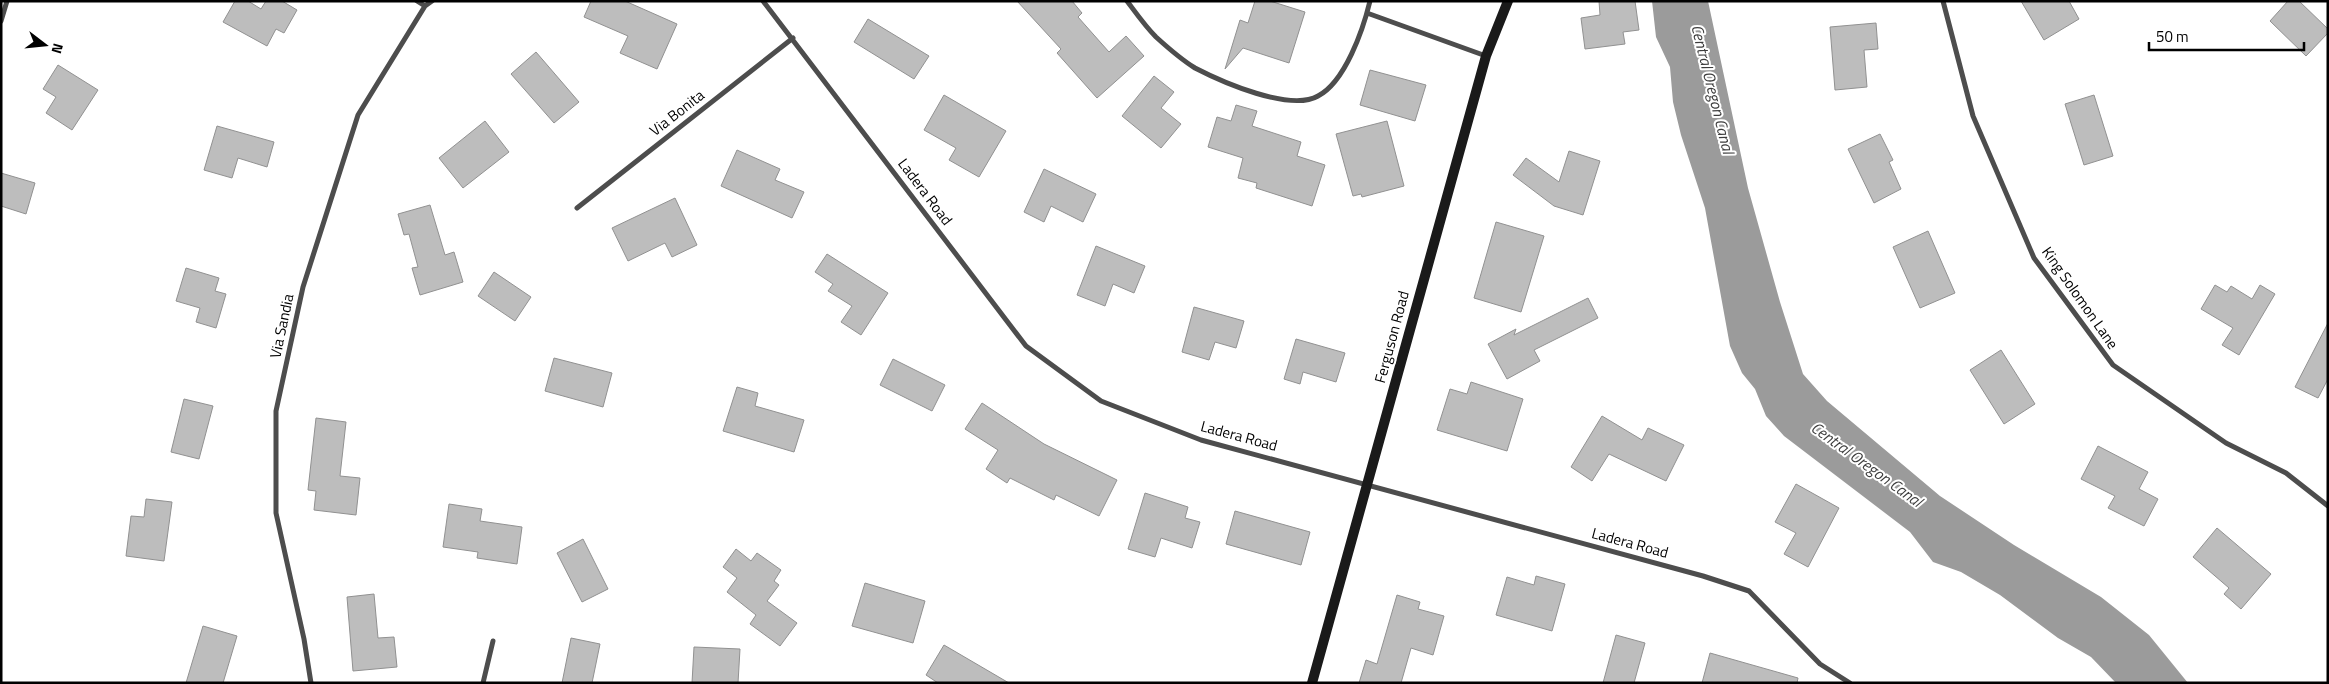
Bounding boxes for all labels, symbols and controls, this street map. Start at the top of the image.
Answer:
north arrow [20,20,70,70]
scale bar [2149,20,2304,52]
water label: Central Oregon Canal [1685,22,1741,158]
text: 50 m [2156,25,2189,48]
text: N [47,41,69,56]
street label: Via Bonita [644,84,709,141]
street label: Ladera Road [893,153,958,230]
street label: King Solomon Lane [2036,242,2124,354]
street label: Ferguson Road [1368,288,1415,386]
street label: Via Sandia [263,291,300,360]
street label: Ladera Road [1198,414,1280,457]
water label: Central Oregon Canal [1806,415,1929,514]
street label: Ladera Road [1589,521,1671,564]

